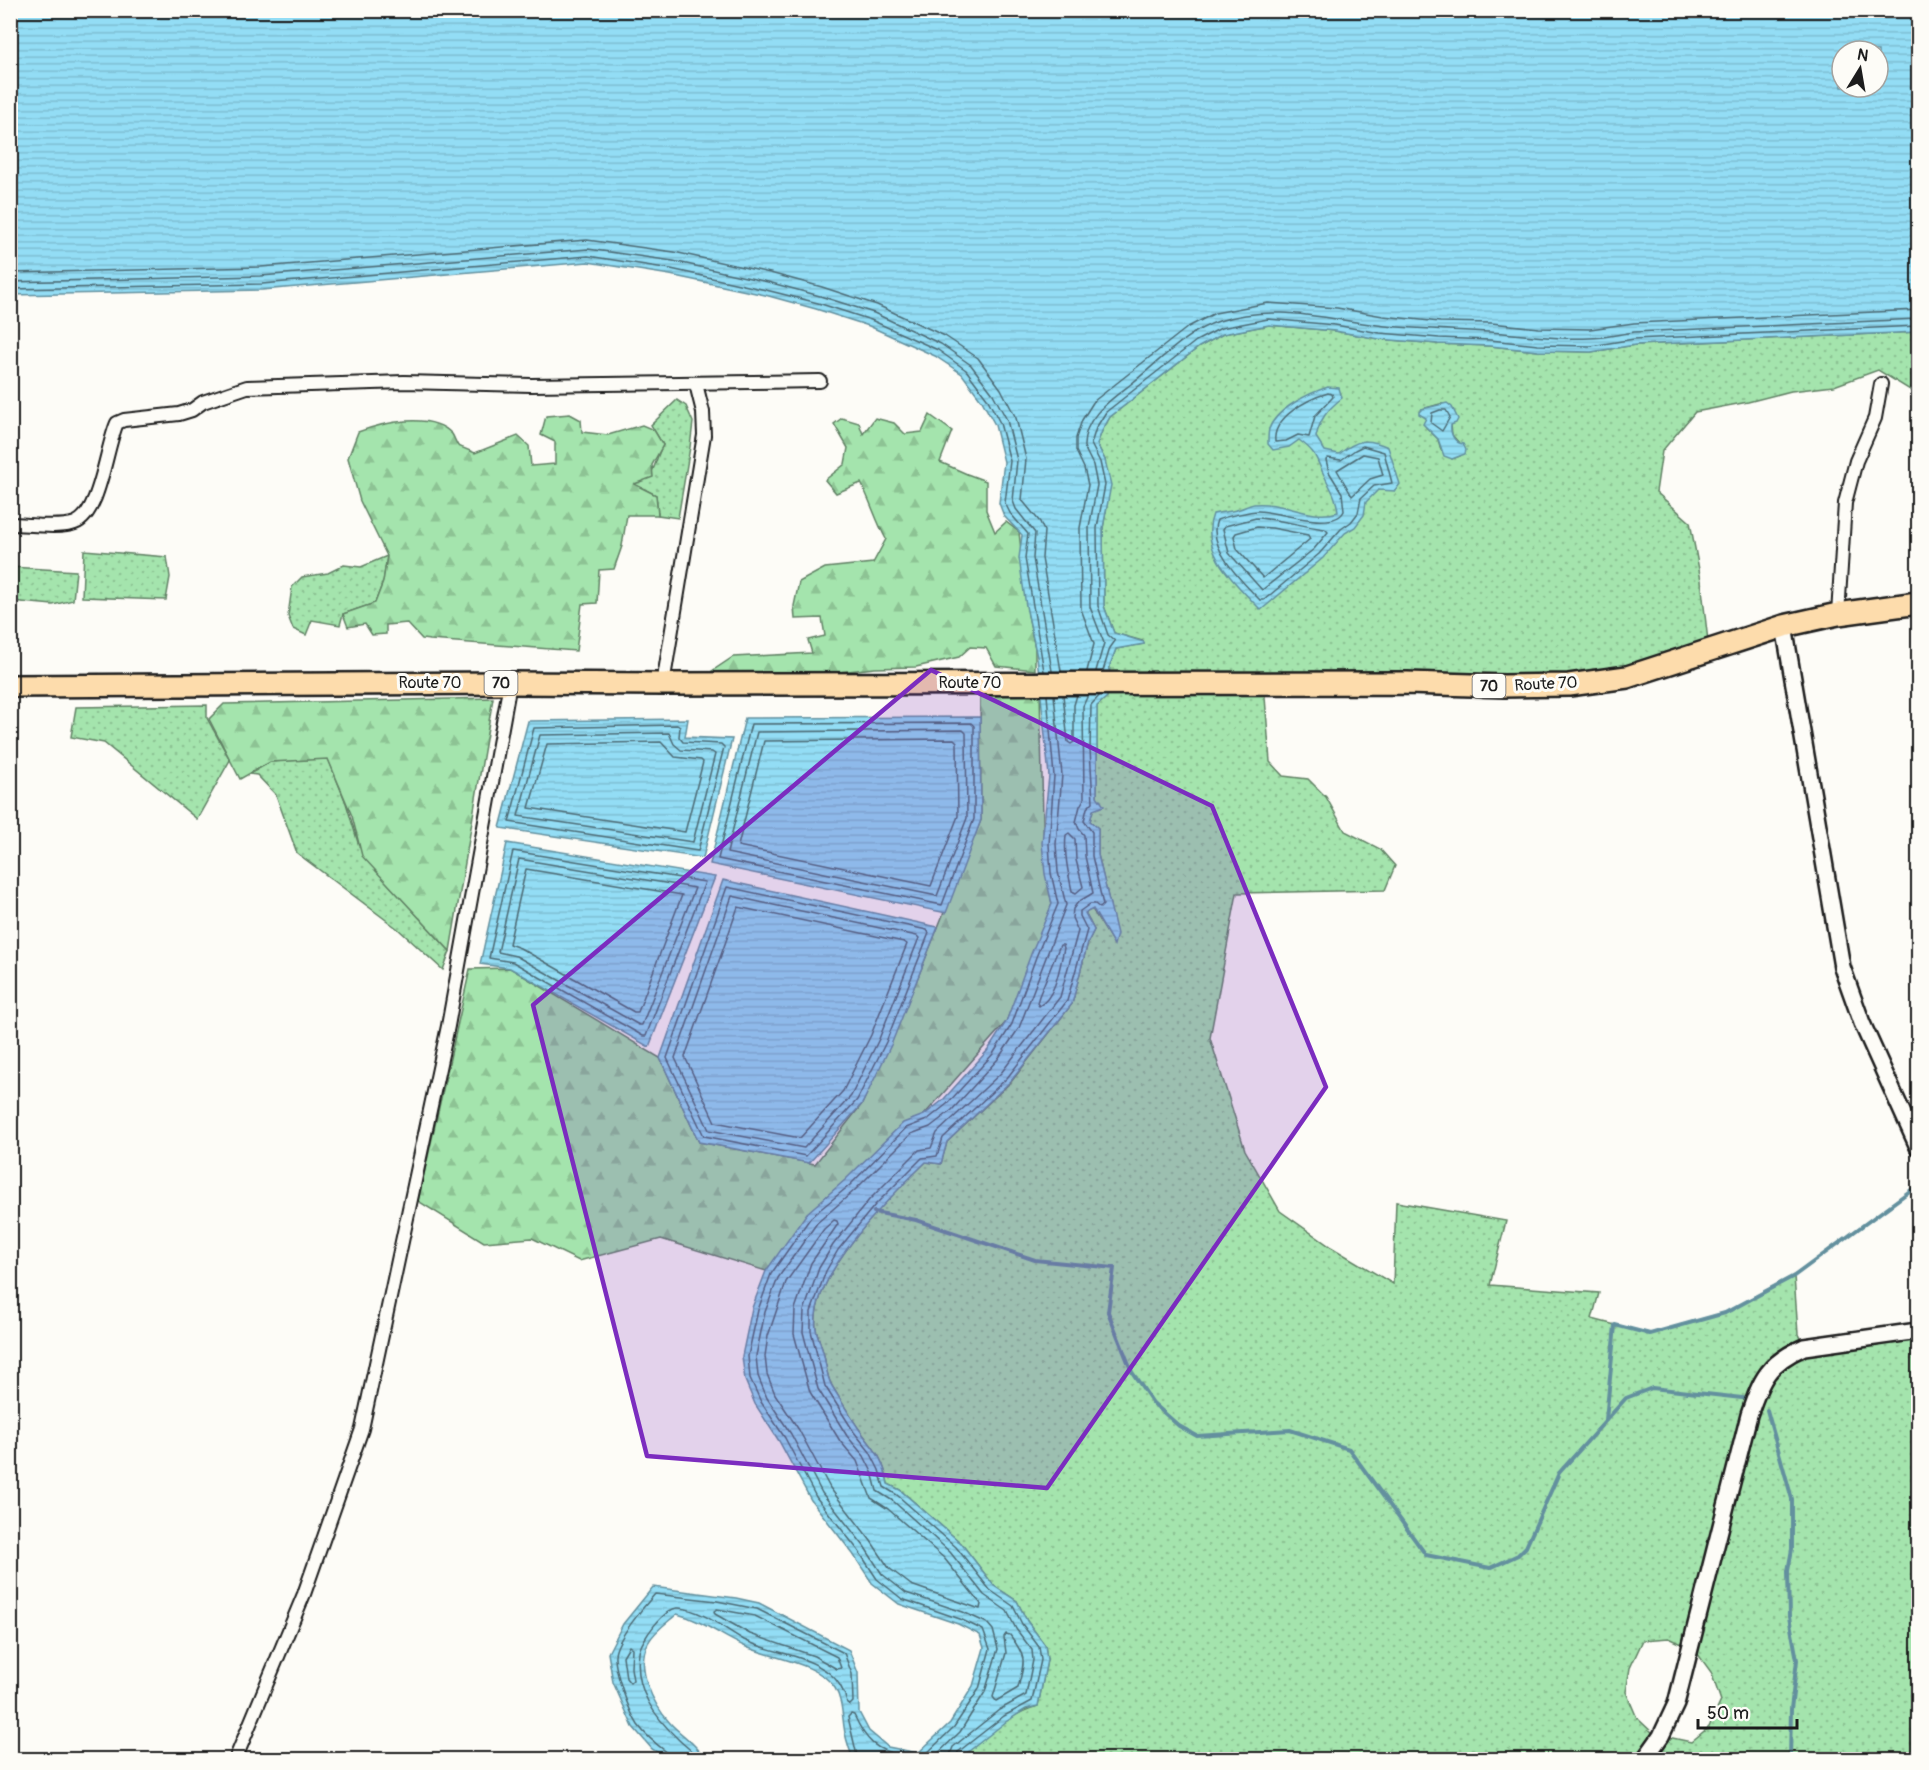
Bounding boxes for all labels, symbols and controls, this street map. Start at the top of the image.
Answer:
north arrow [1830,39,1890,99]
text: N [1855,44,1870,66]
road number: 70 [484,671,518,695]
street label: Route 70 [1514,672,1578,696]
street label: Route 70 [398,673,462,693]
street label: Route 70 [938,673,1002,693]
road number: 70 [1472,674,1506,698]
scale bar [1698,1692,1797,1730]
text: 50 m [1707,1702,1749,1725]

